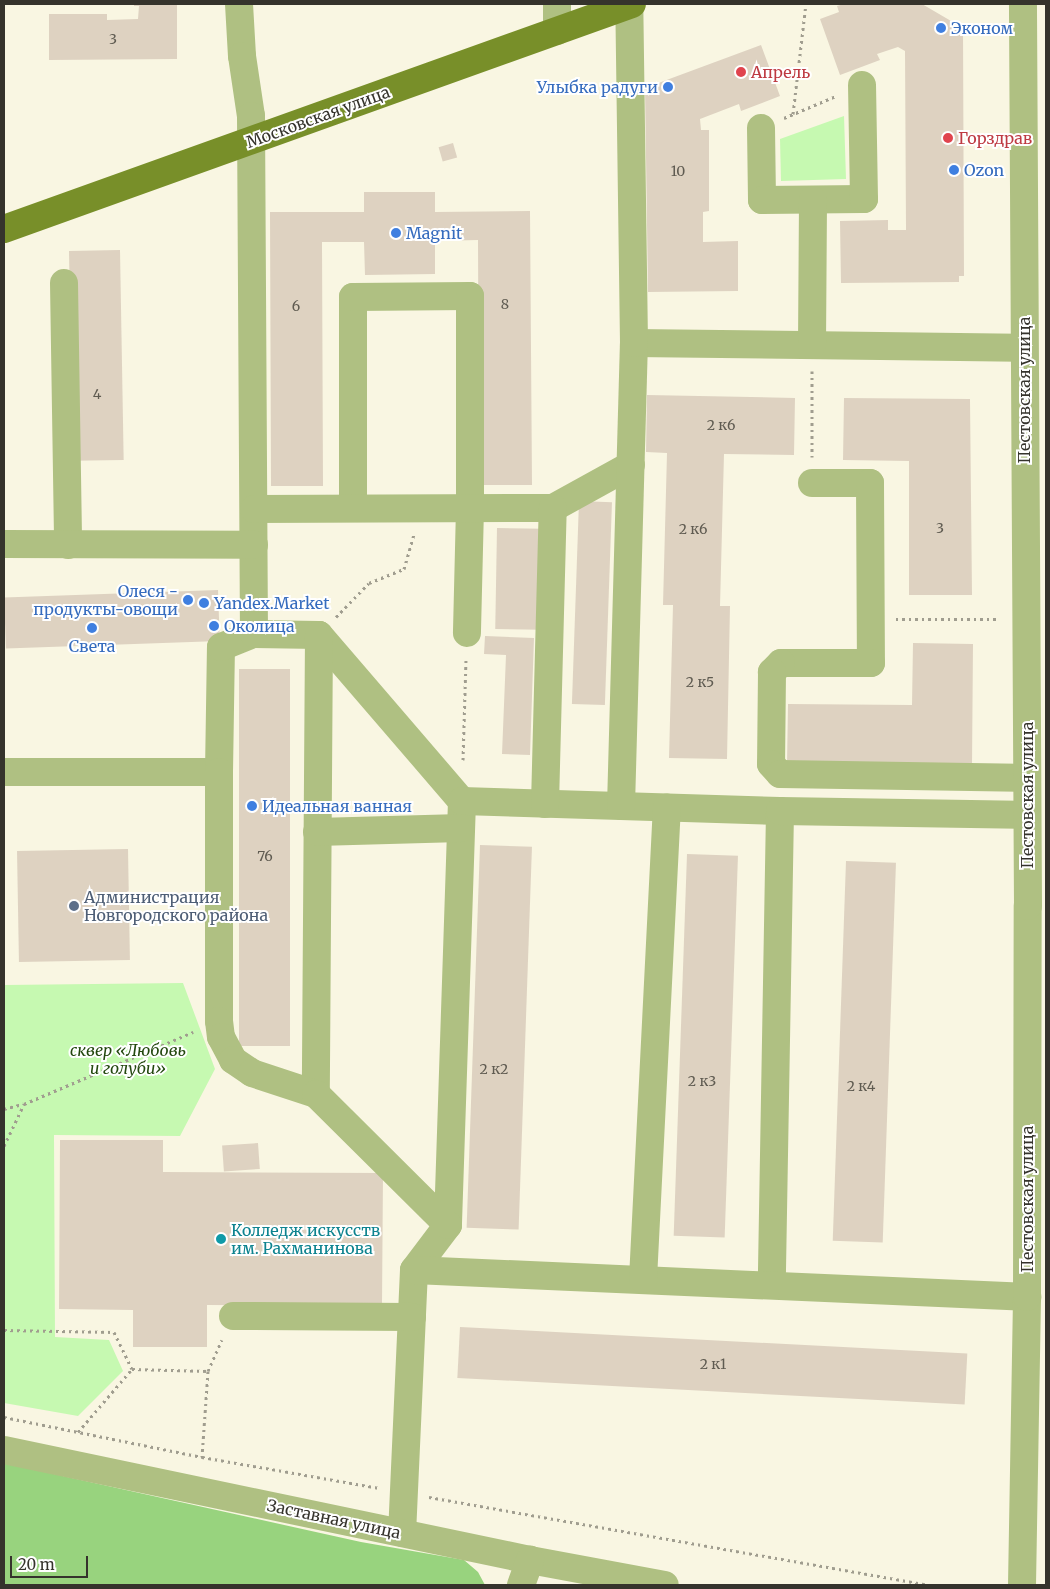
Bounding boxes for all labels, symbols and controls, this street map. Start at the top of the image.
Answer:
place label: Эконом [951,18,1013,38]
marker: Эконом [935,22,947,34]
house number: 3 [109,31,117,47]
place label: Апрель [751,62,810,82]
marker: Апрель [735,66,747,78]
place label: Улыбка радуги [537,77,658,97]
marker: Улыбка радуги [662,81,674,93]
street label: Московская улица [244,82,392,152]
place label: Горздрав [958,128,1032,148]
marker: Горздрав [942,132,954,144]
place label: Ozon [964,160,1004,180]
house number: 10 [671,163,685,179]
marker: Ozon [948,164,960,176]
place label: Magnit [406,223,462,243]
marker: Magnit [390,227,402,239]
house number: 8 [501,296,509,312]
house number: 6 [292,298,300,314]
street label: Пестовская улица [1014,317,1034,463]
house number: 4 [93,386,101,402]
house number: 2 к6 [707,417,735,433]
house number: 3 [936,520,944,536]
house number: 2 к6 [679,521,707,537]
place label: Олеся - продукты-овощи [33,581,178,619]
place label: Yandex.Market [214,593,329,613]
marker: Олеся - продукты-овощи [182,594,194,606]
marker: Yandex.Market [198,597,210,609]
place label: Околица [224,616,294,636]
marker: Околица [208,620,220,632]
marker: Света [86,622,98,634]
place label: Света [69,636,115,656]
house number: 2 к5 [686,674,714,690]
street label: Пестовская улица [1017,722,1037,868]
place label: Идеальная ванная [262,796,412,816]
marker: Идеальная ванная [246,800,258,812]
house number: 76 [257,848,273,864]
place label: Администрация Новгородского района [84,887,268,925]
marker: Администрация Новгородского района [68,900,80,912]
park label: сквер «Любовь и голуби» [70,1040,186,1078]
house number: 2 к2 [480,1061,508,1077]
house number: 2 к3 [688,1073,716,1089]
house number: 2 к4 [847,1078,875,1094]
street label: Пестовская улица [1017,1126,1037,1272]
place label: Колледж искусств им. Рахманинова [231,1220,380,1258]
marker: Колледж искусств им. Рахманинова [215,1233,227,1245]
house number: 2 к1 [700,1356,726,1372]
street label: Заставная улица [266,1495,402,1543]
scale bar [12,1546,90,1578]
text: 20 m [18,1555,55,1574]

